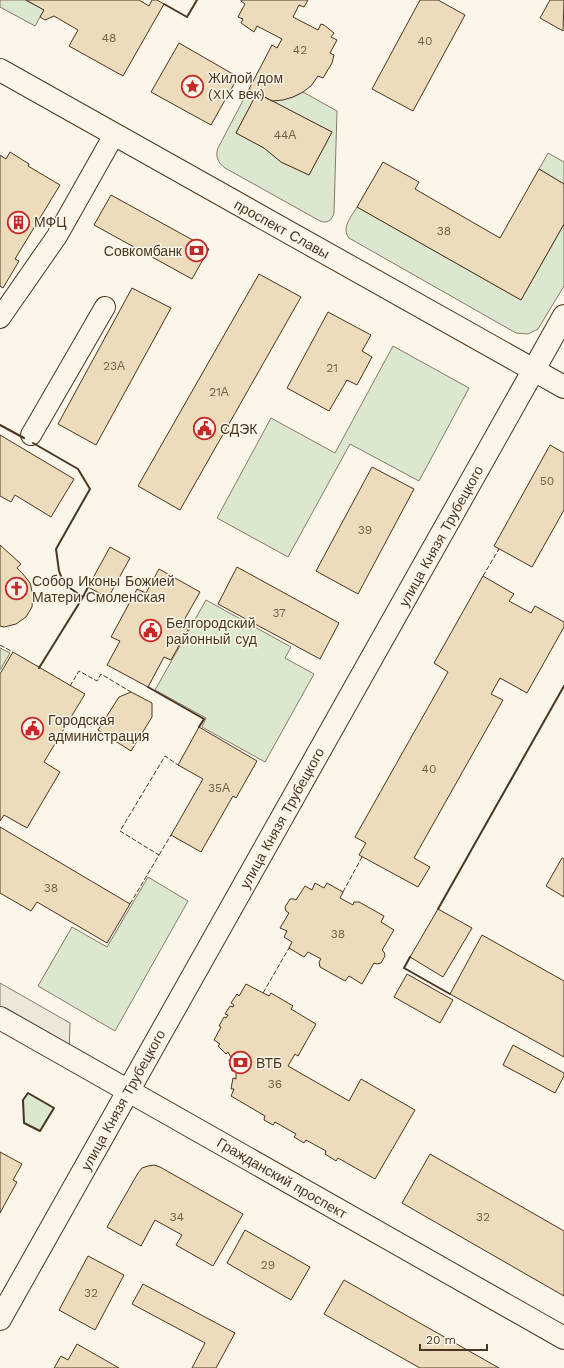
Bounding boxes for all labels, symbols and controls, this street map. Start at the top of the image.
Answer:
house number: 48 [102,31,116,45]
house number: 40 [418,34,432,48]
house number: 42 [293,43,307,57]
place label: Жилой дом (XIX век) [208,70,283,102]
place icon: Жилой дом (XIX век) [180,73,206,99]
house number: 44А [274,128,296,142]
street label: проспект Славы [232,196,332,262]
building icon: МФЦ [6,209,32,235]
place label: МФЦ [34,214,67,230]
house number: 38 [437,224,451,238]
bank icon: Совкомбанк [184,238,210,264]
place label: Совкомбанк [104,243,183,259]
house number: 23А [103,359,125,373]
house number: 21 [326,361,338,375]
house number: 21А [209,385,229,399]
public building icon: СДЭК [191,416,217,442]
place label: СДЭК [220,421,258,437]
street label: улица Князя Трубецкого [396,463,486,609]
house number: 50 [540,474,554,488]
house number: 39 [358,523,372,537]
place label: Собор Иконы Божией Матери Смоленская [32,573,175,605]
church icon: Собор Иконы Божией Матери Смоленская [3,576,29,602]
house number: 37 [272,606,286,620]
place label: Белгородский районный суд [166,615,257,647]
public building icon: Белгородский районный суд [138,618,164,644]
place label: Городская администрация [48,712,149,744]
public building icon: Городская администрация [19,715,45,741]
street label: улица Князя Трубецкого [237,745,327,891]
house number: 40 [422,762,436,776]
house number: 35А [208,781,230,795]
house number: 38 [44,881,58,895]
house number: 38 [331,927,345,941]
street label: улица Князя Трубецкого [78,1027,168,1173]
bank icon: ВТБ [227,1050,253,1076]
place label: ВТБ [256,1055,282,1071]
house number: 36 [268,1077,282,1091]
street label: Гражданский проспект [214,1134,350,1222]
house number: 34 [170,1210,184,1224]
house number: 32 [476,1210,490,1224]
house number: 29 [261,1258,275,1272]
house number: 32 [84,1286,98,1300]
scale bar [420,1326,487,1352]
text: 20 m [426,1333,456,1347]

